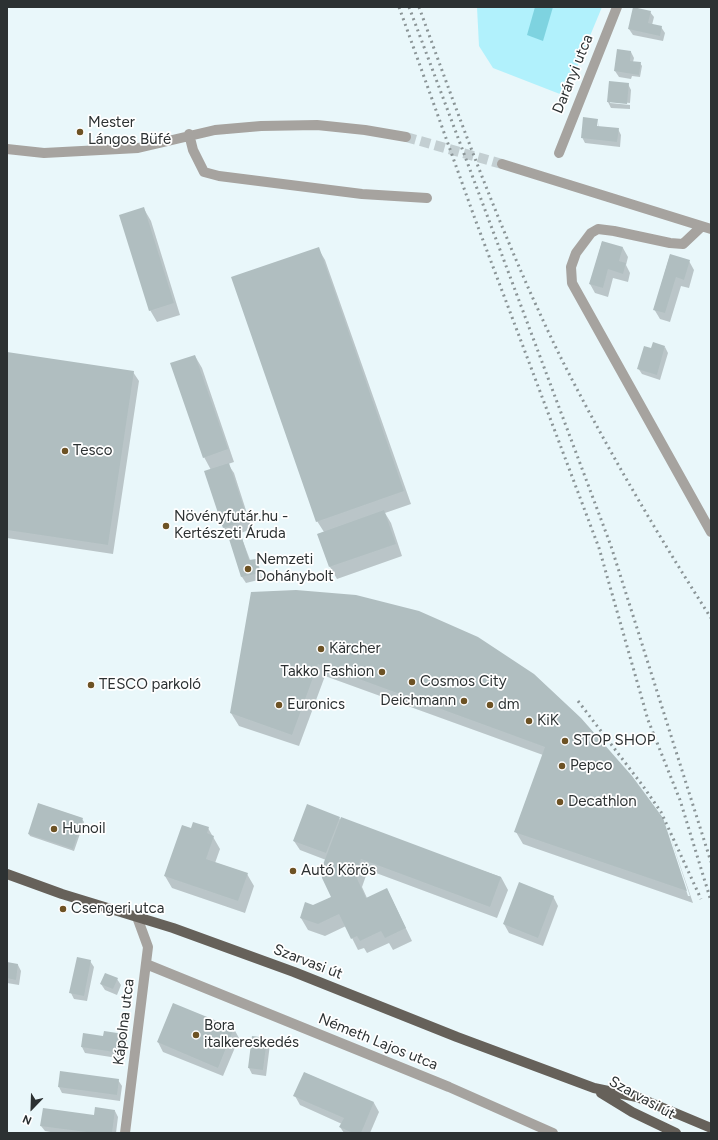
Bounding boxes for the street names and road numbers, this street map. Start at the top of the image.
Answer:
street label: Darányi utca [549,32,597,116]
street label: Szarvasi út [271,941,345,983]
street label: Kápolna utca [110,978,138,1066]
street label: Németh Lajos utca [316,1010,440,1074]
street label: Szarvasi út [606,1072,678,1124]

